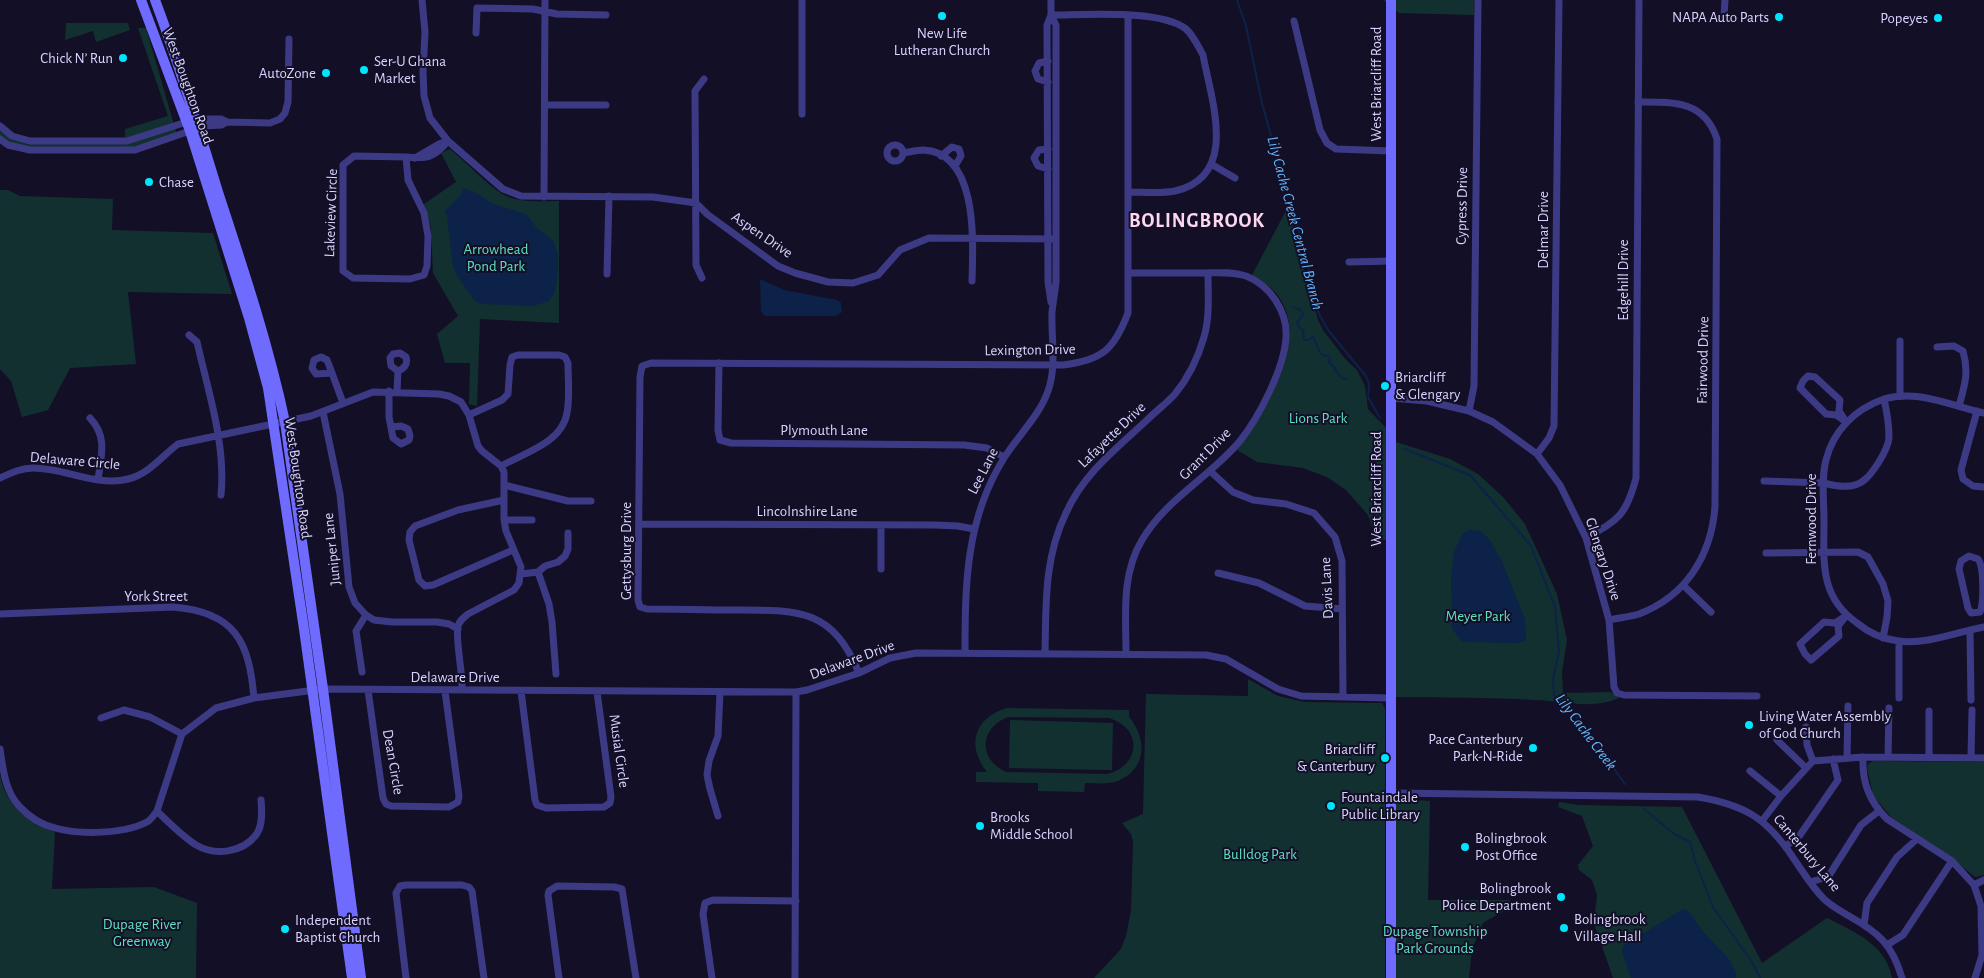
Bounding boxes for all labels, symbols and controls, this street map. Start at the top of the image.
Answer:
place label: NAPA Auto Parts [1672,8,1769,26]
place label: Popeyes [1880,9,1928,27]
marker: New Life Lutheran Church [936,10,948,22]
marker: NAPA Auto Parts [1773,11,1785,23]
marker: Popeyes [1932,12,1944,24]
place label: New Life Lutheran Church [894,24,990,59]
street label: West Boughton Road [159,25,217,147]
street label: West Briarcliff Road [1367,27,1385,141]
place label: Chick N’ Run [40,49,113,67]
marker: Chick N’ Run [117,52,129,64]
place label: Ser-U Ghana Market [374,52,446,87]
place label: AutoZone [259,64,316,82]
marker: Ser-U Ghana Market [358,64,370,76]
marker: AutoZone [320,67,332,79]
water label: Lily Cache Creek Central Branch [1263,134,1327,312]
street label: Cypress Drive [1452,167,1472,245]
street label: Lakeview Circle [320,168,342,258]
place label: Chase [159,173,194,191]
marker: Chase [143,176,155,188]
street label: Delmar Drive [1534,191,1552,269]
street label: Aspen Drive [728,208,796,262]
district label: BOLINGBROOK [1128,209,1266,233]
street label: Edgehill Drive [1614,239,1632,321]
park label: Arrowhead Pond Park [464,240,528,275]
street label: Fairwood Drive [1693,316,1713,404]
street label: Lexington Drive [984,340,1076,360]
place label: Briarcliff & Glengary [1395,368,1460,403]
marker: Briarcliff & Glengary [1379,380,1391,392]
street label: Lafayette Drive [1074,398,1150,472]
park label: Lions Park [1289,409,1347,427]
street label: West Boughton Road [281,416,315,540]
street label: Plymouth Lane [780,421,868,439]
street label: Grant Drive [1175,424,1235,484]
street label: West Briarcliff Road [1367,432,1385,546]
street label: Lee Lane [964,445,1002,497]
street label: Delaware Circle [29,448,121,474]
street label: Fernwood Drive [1802,473,1820,565]
street label: Gettysburg Drive [617,502,635,600]
street label: Lincolnshire Lane [756,502,858,520]
street label: Juniper Lane [319,512,345,586]
street label: Glengary Drive [1581,515,1625,603]
street label: Davis Lane [1316,557,1338,619]
street label: York Street [124,587,188,605]
park label: Meyer Park [1446,607,1510,625]
street label: Delaware Drive [807,636,897,684]
street label: Delaware Drive [410,668,500,686]
water label: Lily Cache Creek [1551,690,1621,774]
place label: Living Water Assembly of God Church [1759,707,1891,742]
street label: Musial Circle [605,713,633,789]
marker: Living Water Assembly of God Church [1743,719,1755,731]
street label: Dean Circle [378,728,408,796]
place label: Pace Canterbury Park-N-Ride [1428,730,1523,765]
place label: Briarcliff & Canterbury [1297,740,1375,775]
marker: Pace Canterbury Park-N-Ride [1527,742,1539,754]
marker: Briarcliff & Canterbury [1379,752,1391,764]
place label: Fountaindale Public Library [1341,788,1420,823]
marker: Fountaindale Public Library [1325,800,1337,812]
place label: Brooks Middle School [990,808,1073,843]
street label: Canterbury Lane [1769,811,1845,895]
marker: Brooks Middle School [974,820,986,832]
place label: Bolingbrook Post Office [1475,829,1547,864]
marker: Bolingbrook Post Office [1459,841,1471,853]
park label: Bulldog Park [1223,845,1297,863]
place label: Bolingbrook Police Department [1442,879,1551,914]
marker: Bolingbrook Police Department [1555,891,1567,903]
place label: Bolingbrook Village Hall [1574,910,1646,945]
place label: Independent Baptist Church [295,911,380,946]
park label: Dupage River Greenway [103,915,181,950]
park label: Dupage Township Park Grounds [1383,922,1487,957]
marker: Bolingbrook Village Hall [1558,922,1570,934]
marker: Independent Baptist Church [279,923,291,935]

